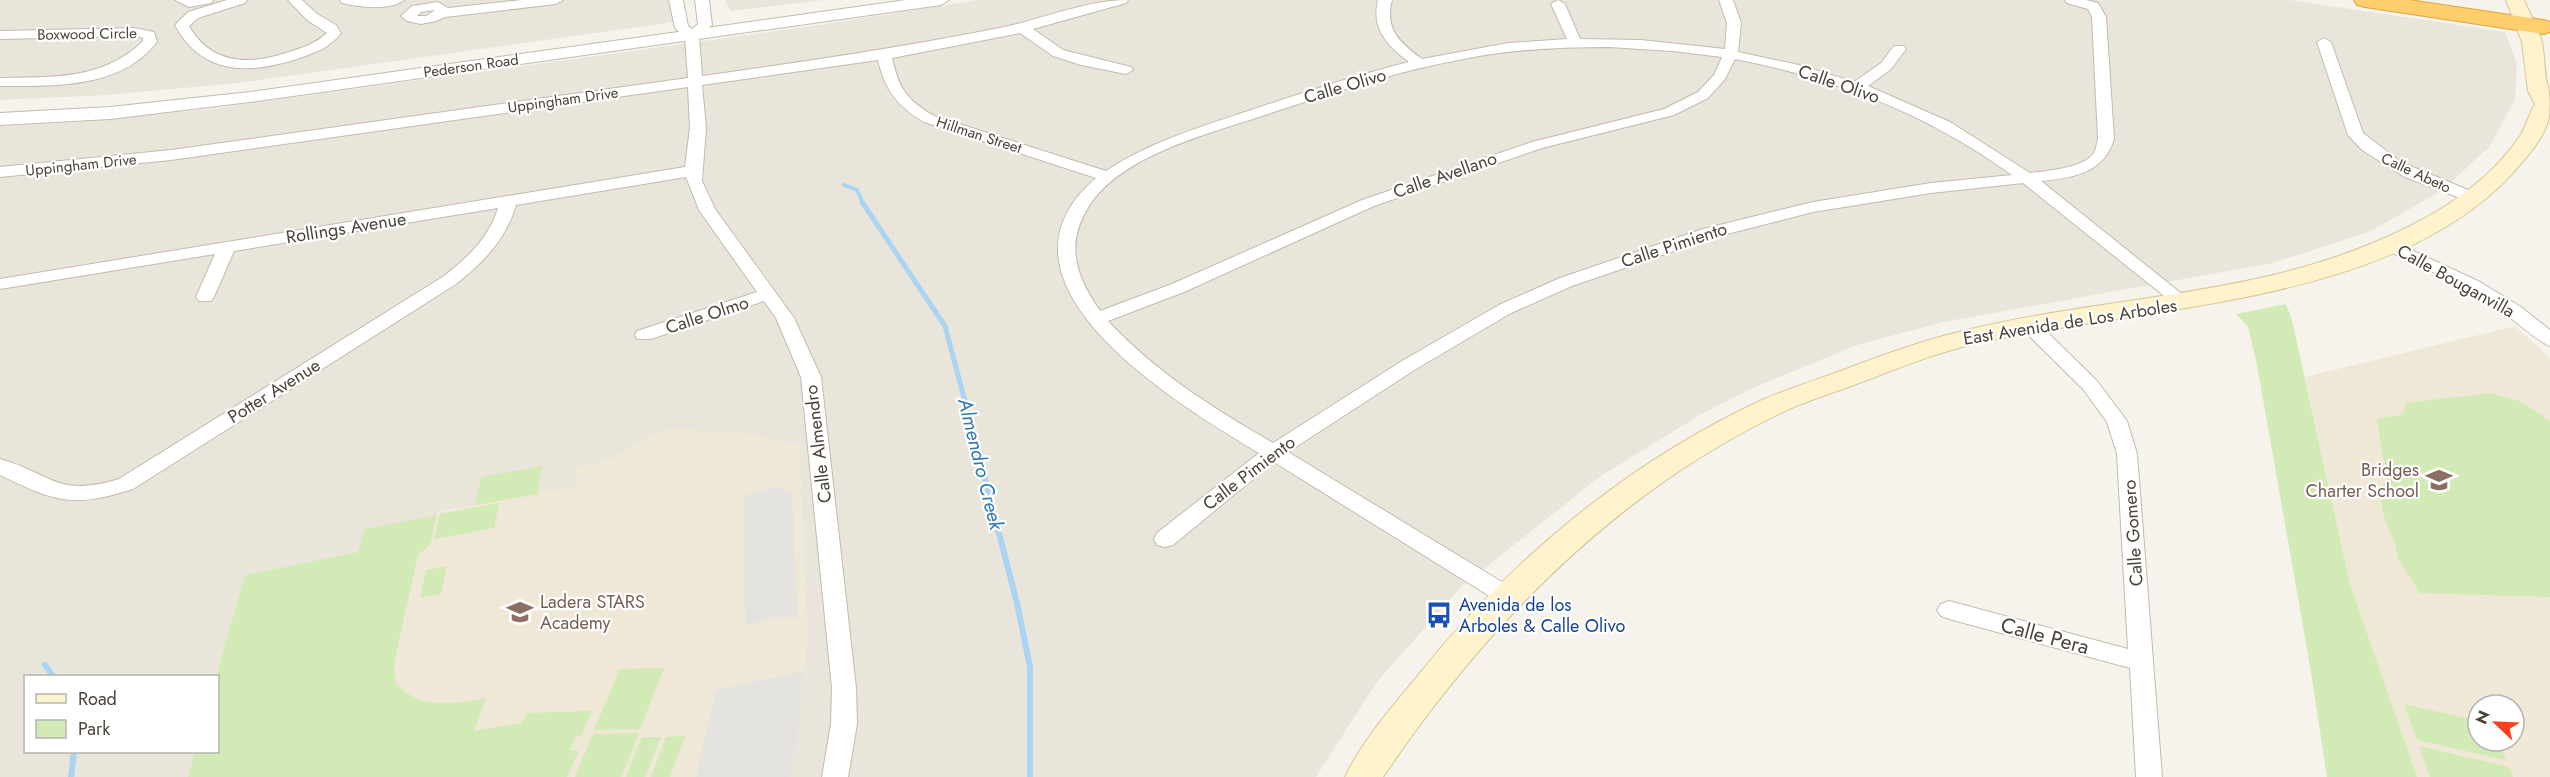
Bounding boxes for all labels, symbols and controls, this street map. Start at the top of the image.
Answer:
street label: Boxwood Circle [37,22,137,46]
street label: Pederson Road [422,48,520,84]
street label: Calle Olivo [1795,58,1883,110]
street label: Calle Olivo [1301,62,1389,110]
street label: Uppingham Drive [506,81,620,119]
street label: Hillman Street [933,111,1025,159]
street label: Calle Avellano [1390,145,1500,205]
street label: Calle Abeto [2378,147,2454,199]
street label: Uppingham Drive [24,148,138,182]
street label: Rollings Avenue [284,206,408,250]
street label: Calle Pimiento [1618,216,1731,274]
street label: Calle Bouganvilla [2392,238,2520,324]
street label: Calle Olmo [662,289,752,341]
street label: East Avenida de Los Arboles [1961,292,2179,352]
street label: Potter Avenue [223,352,325,430]
street label: Calle Almendro [798,383,838,505]
water label: Almendro Creek [950,394,1011,534]
street label: Calle Pimiento [1197,429,1301,517]
place label: Bridges Charter School [2306,457,2419,504]
school or university icon: Bridges Charter School [2424,465,2454,495]
street label: Calle Gomero [2116,479,2150,587]
place label: Ladera STARS Academy [540,589,645,636]
place label: Avenida de los Arboles & Calle Olivo [1459,592,1625,639]
school or university icon: Ladera STARS Academy [505,597,535,627]
bus stop icon: Avenida de los Arboles & Calle Olivo [1424,600,1454,630]
street label: Calle Pera [1998,610,2092,662]
legend [24,675,219,753]
text: Road [78,686,117,712]
north arrow [2466,693,2526,753]
text: N [2470,707,2496,728]
text: Park [78,716,110,742]

